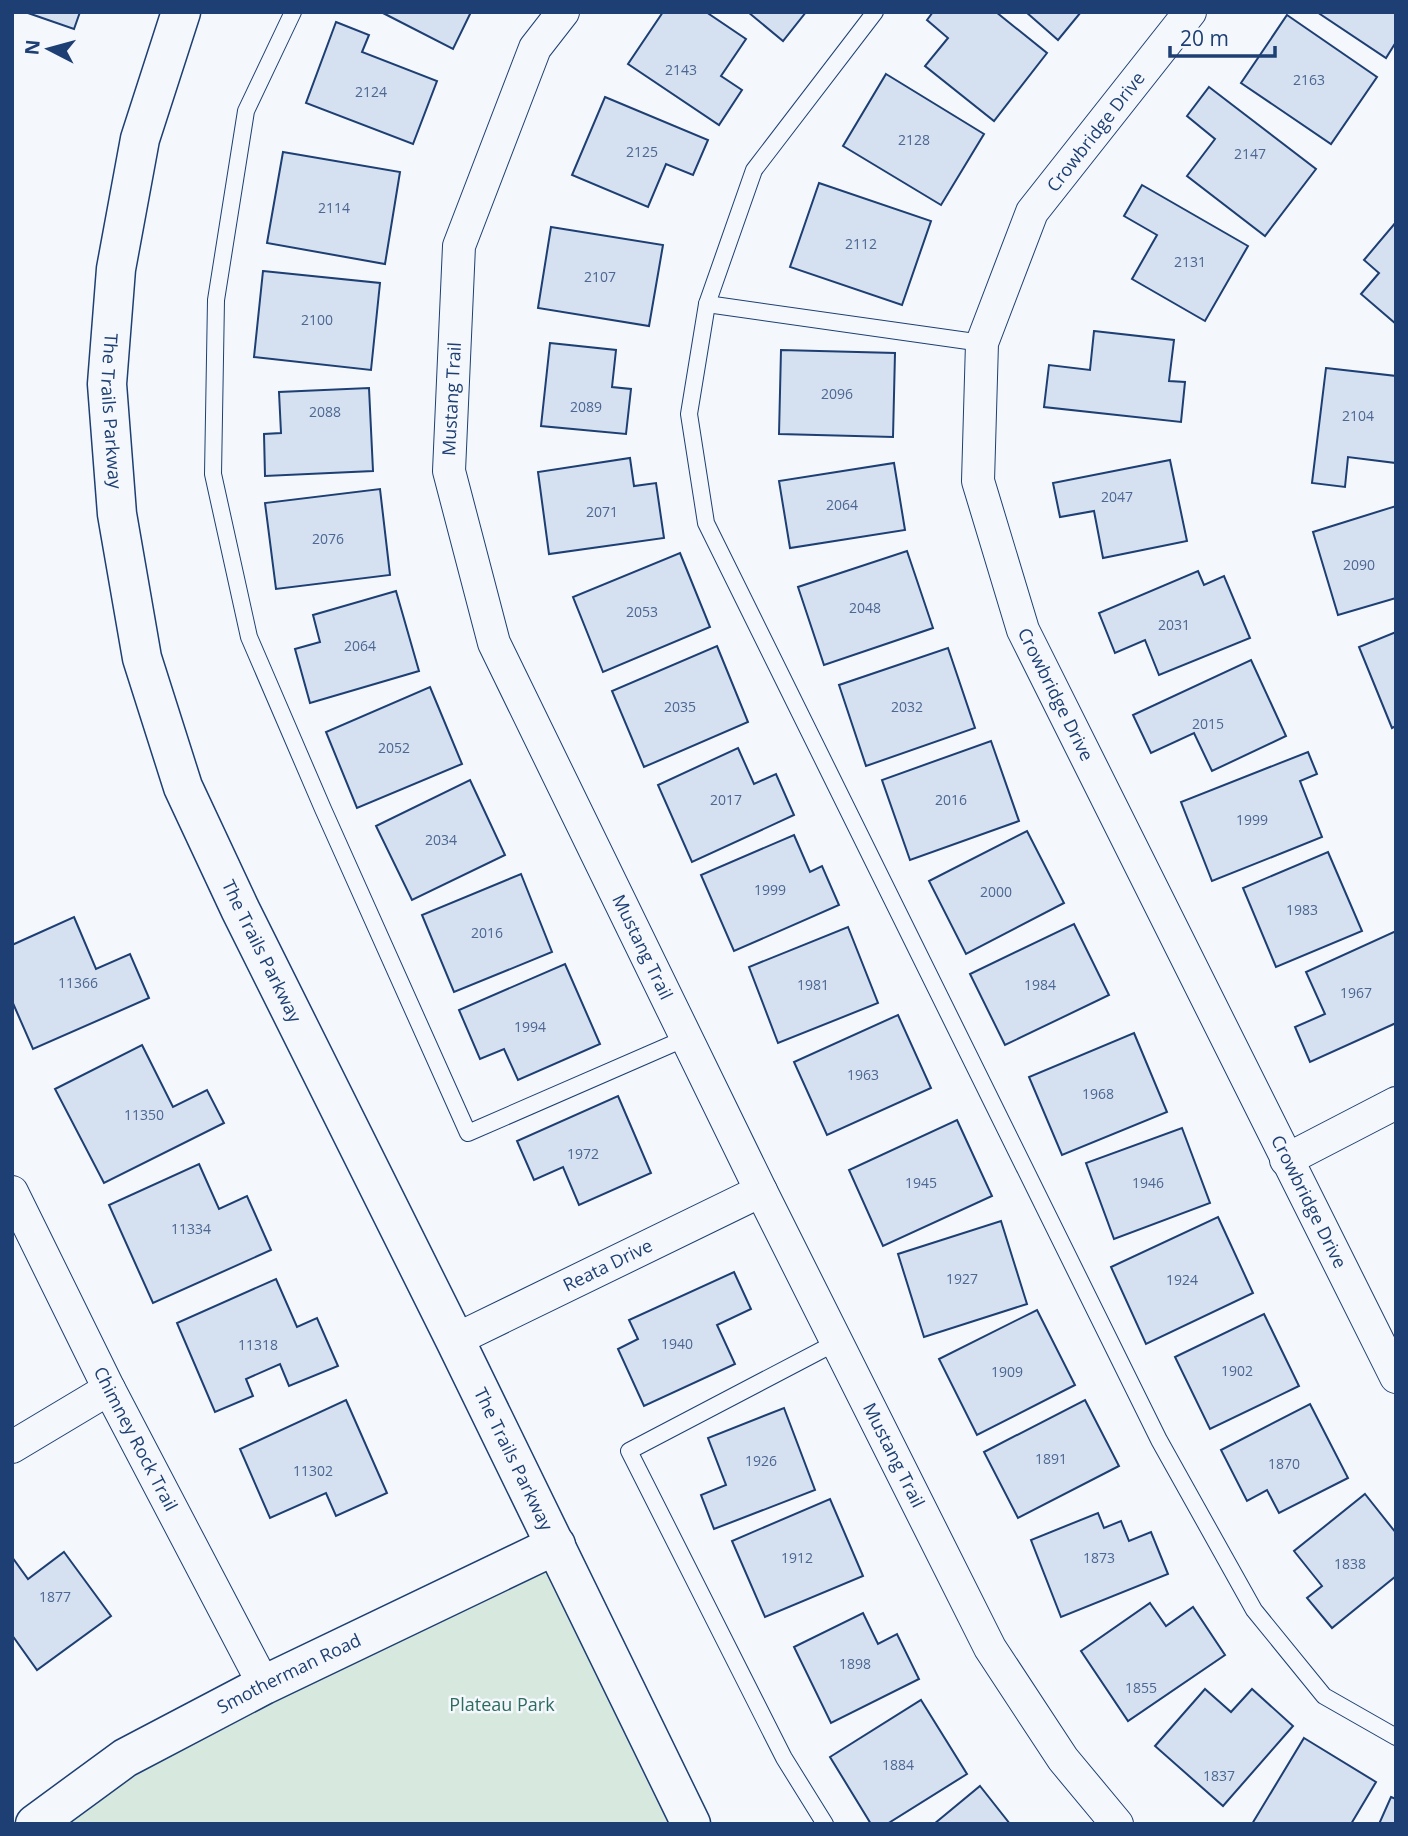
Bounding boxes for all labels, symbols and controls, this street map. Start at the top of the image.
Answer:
north arrow [14,14,84,84]
scale bar [1170,14,1275,58]
text: 20 m [1180,24,1229,52]
text: N [18,38,46,56]
house number: 2143 [665,60,697,79]
street label: Crowbridge Drive [1041,66,1150,196]
house number: 2163 [1293,70,1325,89]
house number: 2124 [355,82,387,101]
house number: 2128 [898,130,930,149]
house number: 2125 [626,142,658,161]
house number: 2147 [1234,144,1266,163]
house number: 2114 [318,198,350,217]
house number: 2112 [845,234,877,253]
house number: 2131 [1174,252,1206,271]
house number: 2107 [584,267,616,286]
house number: 2100 [301,310,333,329]
street label: The Trails Parkway [96,332,128,491]
street label: Mustang Trail [436,341,466,457]
house number: 2096 [821,384,853,403]
house number: 2089 [570,397,602,416]
house number: 2088 [309,402,341,421]
house number: 2104 [1342,406,1374,425]
house number: 2047 [1101,487,1133,506]
house number: 2064 [826,495,858,514]
house number: 2071 [586,502,618,521]
house number: 2076 [312,529,344,548]
house number: 2090 [1343,555,1375,574]
house number: 2048 [849,598,881,617]
house number: 2053 [626,602,658,621]
house number: 2031 [1158,615,1190,634]
street label: Crowbridge Drive [1013,623,1100,765]
house number: 2064 [344,636,376,655]
house number: 2035 [664,697,696,716]
house number: 2032 [891,697,923,716]
house number: 2015 [1192,714,1224,733]
house number: 2052 [378,738,410,757]
house number: 2017 [710,790,742,809]
house number: 2016 [935,790,967,809]
house number: 1999 [1236,810,1268,829]
house number: 2034 [425,830,457,849]
street label: The Trails Parkway [217,876,308,1027]
house number: 1999 [754,880,786,899]
house number: 2000 [980,882,1012,901]
street label: Mustang Trail [607,890,679,1003]
house number: 1983 [1286,900,1318,919]
house number: 2016 [471,923,503,942]
house number: 11366 [58,973,98,992]
house number: 1981 [797,975,829,994]
house number: 1984 [1024,975,1056,994]
house number: 1967 [1340,983,1372,1002]
house number: 1994 [514,1017,546,1036]
house number: 1963 [847,1065,879,1084]
house number: 1968 [1082,1084,1114,1103]
house number: 11350 [124,1105,164,1124]
street label: Crowbridge Drive [1266,1131,1353,1272]
house number: 1972 [567,1144,599,1163]
house number: 1945 [905,1173,937,1192]
house number: 1946 [1132,1173,1164,1192]
house number: 11334 [171,1219,211,1238]
street label: Reata Drive [559,1233,656,1297]
house number: 1927 [946,1269,978,1288]
house number: 1924 [1166,1270,1198,1289]
house number: 1940 [661,1334,693,1353]
house number: 11318 [238,1335,278,1354]
house number: 1902 [1221,1361,1253,1380]
street label: Chimney Rock Trail [89,1362,184,1515]
house number: 1909 [991,1362,1023,1381]
street label: The Trails Parkway [469,1384,560,1535]
street label: Mustang Trail [858,1399,931,1511]
house number: 1891 [1035,1449,1067,1468]
house number: 1926 [745,1451,777,1470]
house number: 1870 [1268,1454,1300,1473]
house number: 11302 [293,1461,333,1480]
house number: 1912 [781,1548,813,1567]
house number: 1873 [1083,1548,1115,1567]
house number: 1838 [1334,1554,1366,1573]
house number: 1877 [39,1587,71,1606]
street label: Smotherman Road [212,1627,365,1719]
house number: 1898 [839,1654,871,1673]
house number: 1855 [1125,1678,1157,1697]
park label: Plateau Park [449,1692,555,1716]
house number: 1884 [882,1755,914,1774]
house number: 1837 [1203,1766,1235,1785]

